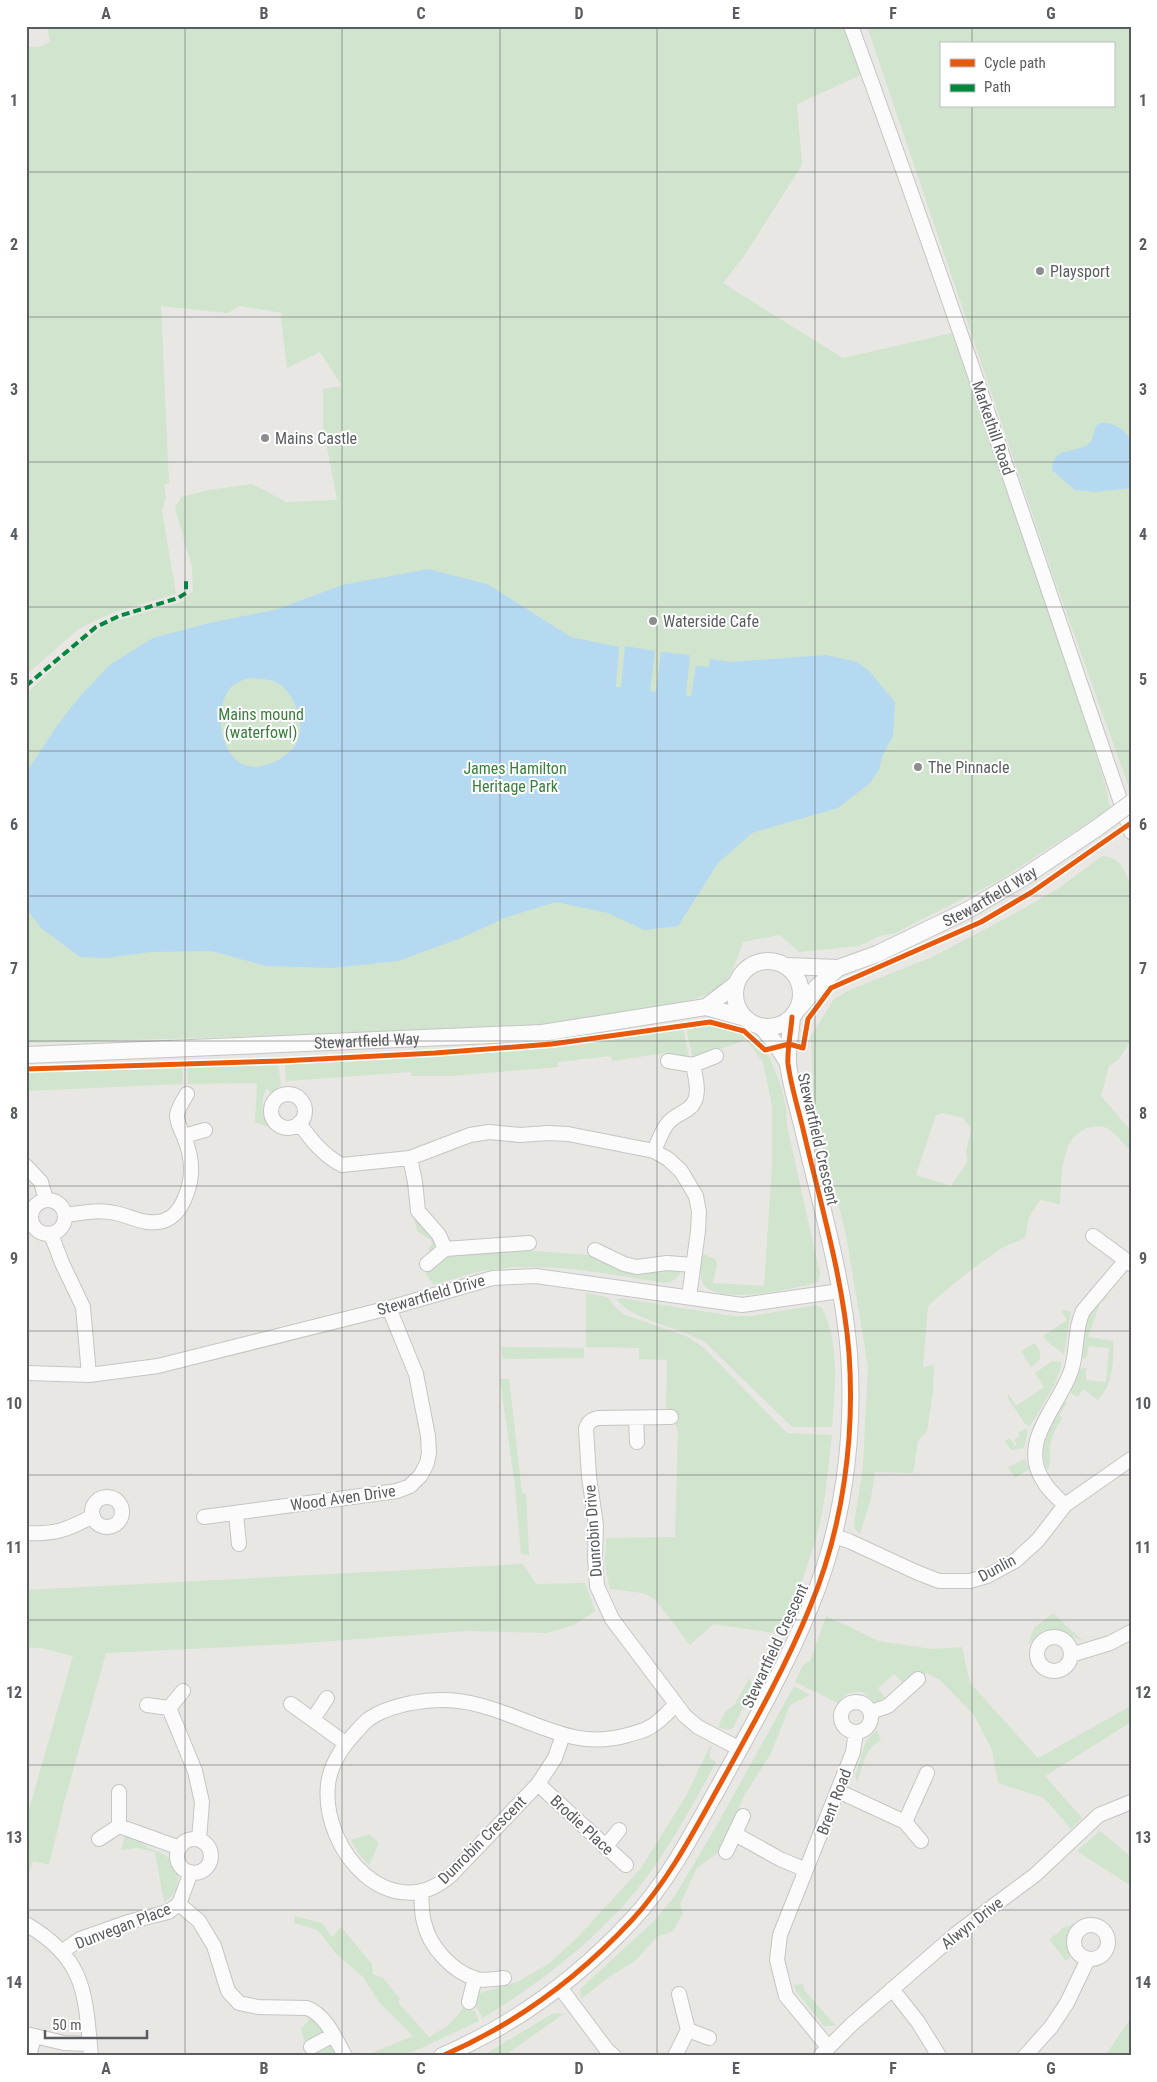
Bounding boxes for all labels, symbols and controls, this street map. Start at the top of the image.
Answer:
text: A [101,4,111,23]
text: B [260,4,269,23]
text: C [416,4,426,23]
text: D [574,4,584,23]
text: E [732,4,740,23]
text: F [889,4,897,23]
text: G [1046,4,1056,23]
legend [940,42,1114,108]
text: Cycle path [984,54,1046,72]
text: Path [984,78,1011,96]
text: 1 [10,91,18,110]
text: 1 [1139,91,1147,110]
text: 2 [10,235,18,254]
text: 2 [1139,235,1147,254]
place label: Playsport [1050,262,1110,281]
marker: Playsport [1034,265,1046,277]
street label: Markethill Road [968,378,1018,478]
text: 3 [10,380,18,399]
text: 3 [1139,380,1147,399]
place label: Mains Castle [275,429,357,448]
marker: Mains Castle [259,432,271,444]
text: 4 [10,525,18,544]
text: 4 [1139,525,1147,544]
place label: Waterside Cafe [663,612,759,631]
marker: Waterside Cafe [647,615,659,627]
text: 5 [10,670,18,689]
text: 5 [1139,670,1147,689]
park label: Mains mound (waterfowl) [218,705,304,742]
place label: The Pinnacle [928,758,1010,777]
park label: James Hamilton Heritage Park [463,759,567,796]
marker: The Pinnacle [912,761,924,773]
text: 6 [10,815,18,834]
text: 6 [1139,815,1147,834]
street label: Stewartfield Way [939,862,1040,930]
text: 7 [10,959,18,978]
text: 7 [1139,959,1147,978]
street label: Stewartfield Way [314,1029,420,1052]
street label: Stewartfield Crescent [794,1071,843,1207]
text: 8 [10,1104,18,1123]
text: 8 [1139,1104,1147,1123]
text: 9 [10,1249,18,1268]
text: 9 [1139,1249,1147,1268]
street label: Stewartfield Drive [375,1271,487,1319]
text: 10 [6,1394,22,1413]
text: 10 [1135,1394,1151,1413]
street label: Wood Aven Drive [289,1481,397,1515]
street label: Dunrobin Drive [580,1484,606,1578]
text: 11 [6,1538,22,1557]
text: 11 [1135,1538,1151,1557]
street label: Dunlin [975,1550,1019,1586]
street label: Stewartfield Crescent [738,1580,812,1711]
text: 12 [6,1683,22,1702]
text: 12 [1135,1683,1151,1702]
street label: Brent Road [813,1766,855,1838]
street label: Brodie Place [547,1791,617,1859]
street label: Dunrobin Crescent [434,1792,530,1888]
text: 13 [6,1828,22,1847]
text: 13 [1135,1828,1151,1847]
street label: Alwyn Drive [937,1893,1007,1953]
street label: Dunvegan Place [72,1899,174,1953]
text: 14 [6,1973,22,1992]
text: 14 [1135,1973,1151,1992]
scale bar [45,2007,148,2039]
text: 50 m [52,2016,82,2034]
text: A [101,2059,111,2078]
text: B [260,2059,269,2078]
text: C [416,2059,426,2078]
text: D [574,2059,584,2078]
text: E [732,2059,740,2078]
text: F [889,2059,897,2078]
text: G [1046,2059,1056,2078]

